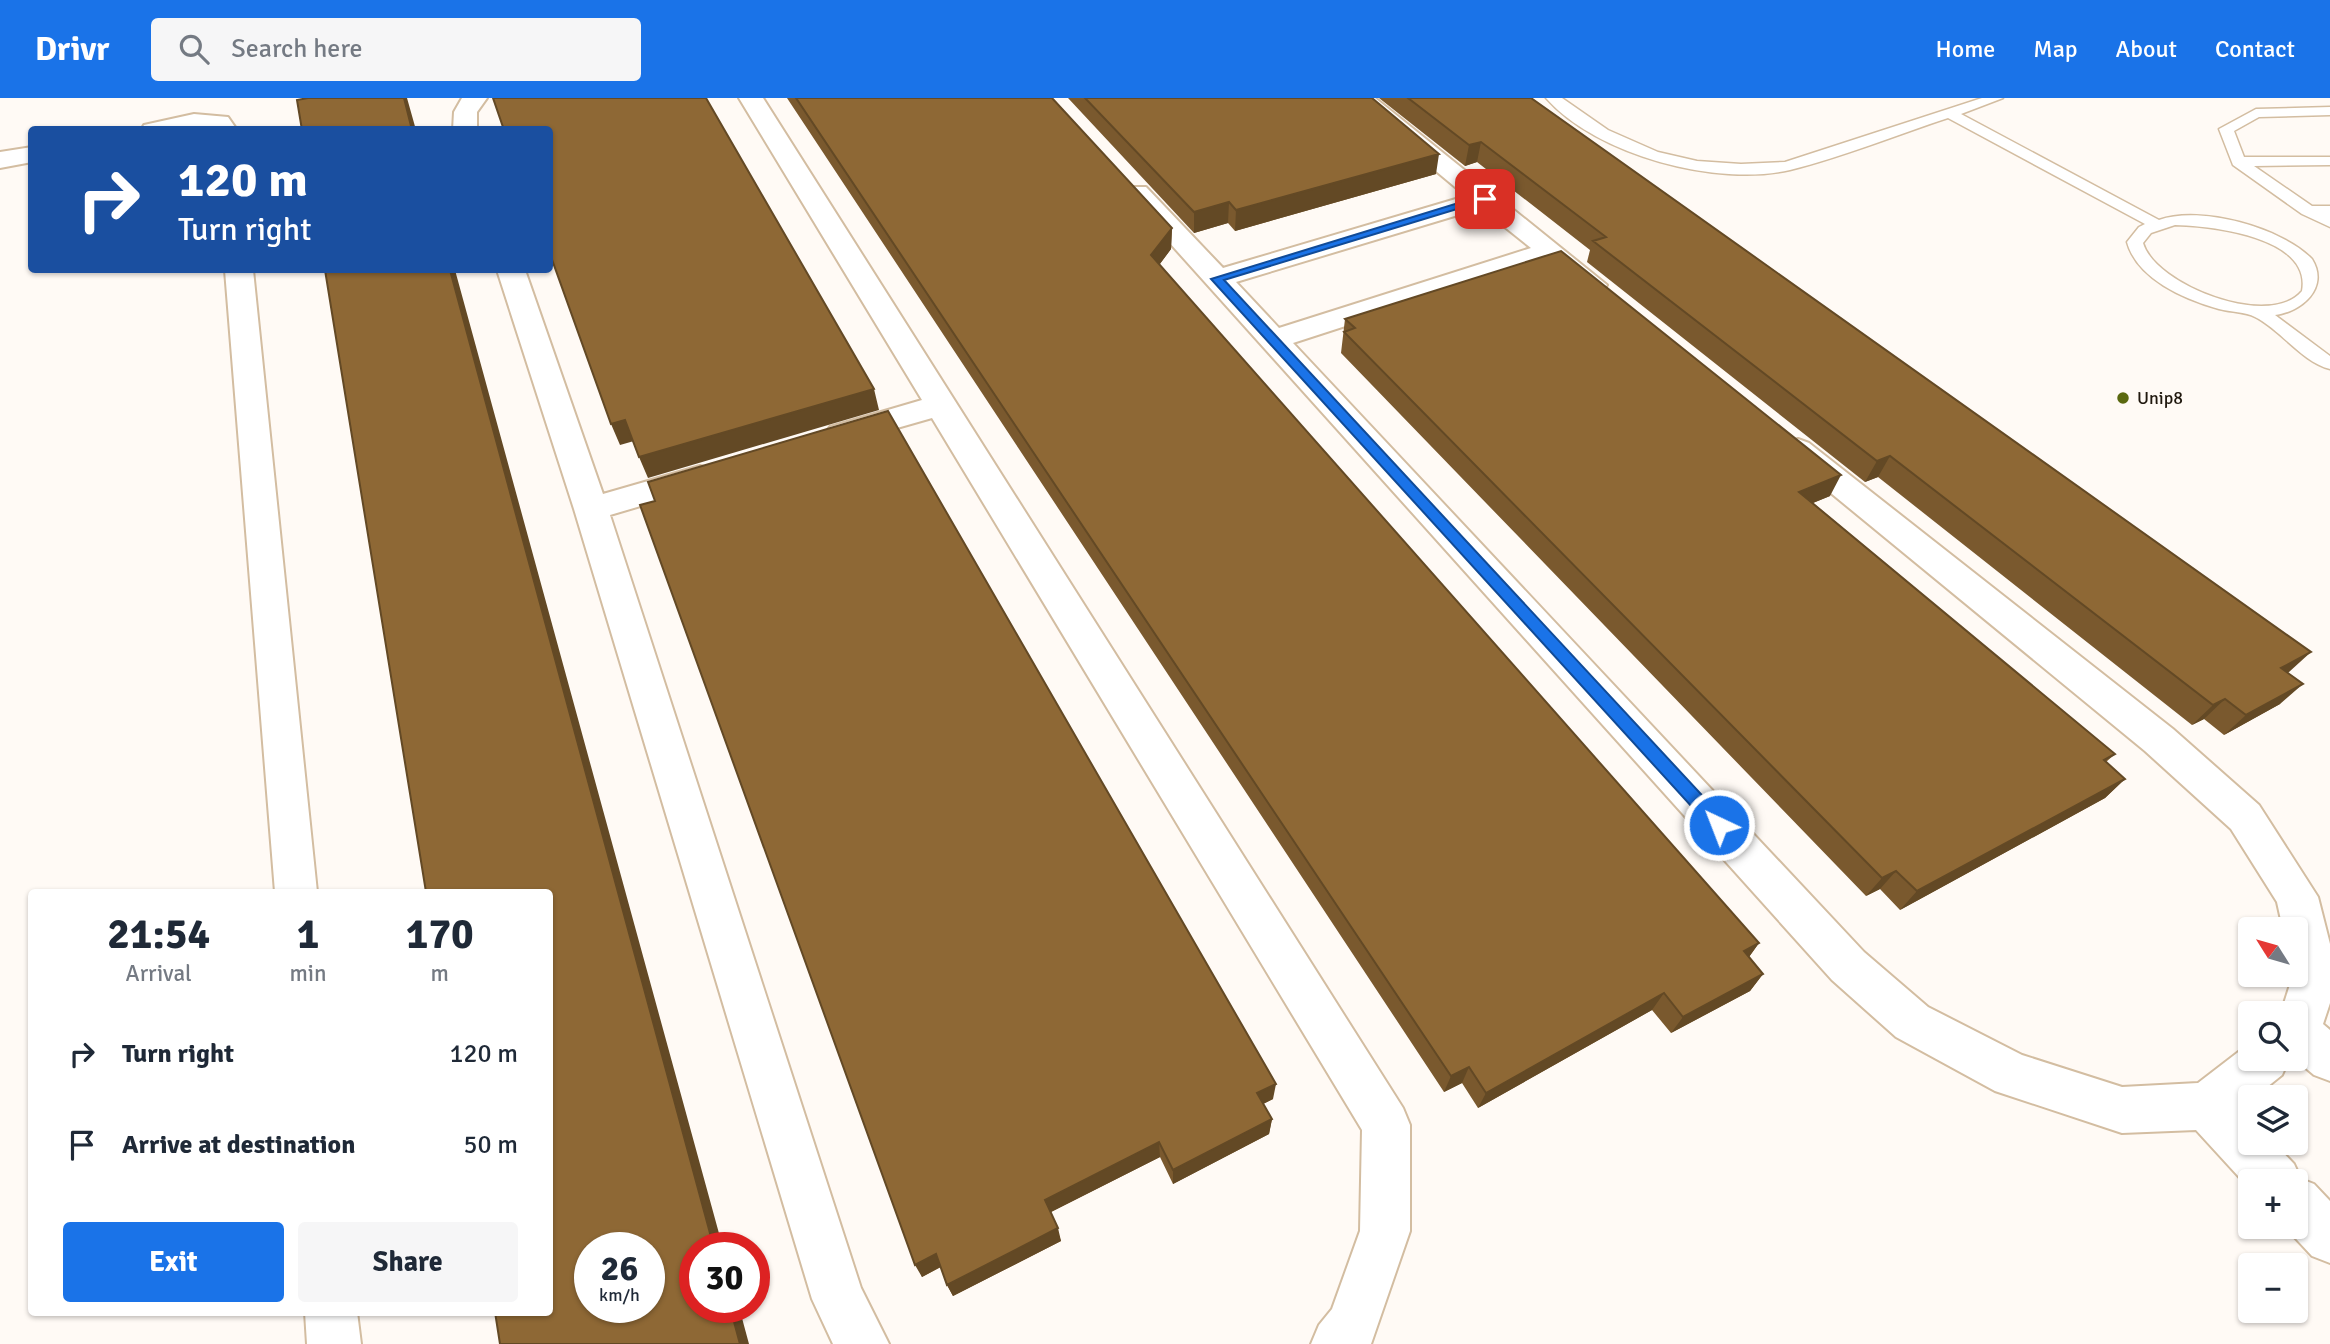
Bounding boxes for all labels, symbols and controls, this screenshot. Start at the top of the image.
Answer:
search box [151,18,641,81]
text: Drivr [35,29,109,70]
icon: search [175,30,213,68]
text: Search here [231,33,362,65]
text: Home [1935,34,1995,64]
text: Map [2033,34,2078,64]
text: About [2116,34,2177,64]
text: Contact [2215,34,2295,64]
text: 120 m [178,150,308,210]
icon: right [63,154,154,245]
pin [1455,169,1515,229]
icon: arrive [1466,180,1504,218]
text: Turn right [178,210,311,249]
place label: Unip8 [2137,387,2183,409]
marker: Unip8 [2115,390,2131,406]
position arrow [1682,788,1756,862]
text: 21:54 [107,909,210,960]
text: 1 [297,909,319,960]
text: 170 [406,909,474,960]
north arrow [2238,917,2308,987]
map controls [2238,917,2308,1323]
text: Arrival [126,959,192,988]
text: min [289,959,327,988]
text: m [431,959,449,988]
button: search [2238,1001,2308,1071]
icon: right [63,1035,101,1073]
text: Turn right [122,1038,234,1070]
text: 120 m [449,1038,518,1070]
button: layers [2238,1085,2308,1155]
icon: arrive [63,1126,101,1164]
text: Arrive at destination [122,1129,355,1161]
text: 50 m [463,1129,518,1161]
button: + [2238,1169,2308,1239]
button: Exit [63,1222,284,1302]
button: Share [298,1222,518,1302]
speed limit sign: 30 [679,1232,770,1323]
text: 26 [601,1247,638,1290]
button: − [2238,1253,2308,1323]
text: km/h [599,1284,640,1306]

